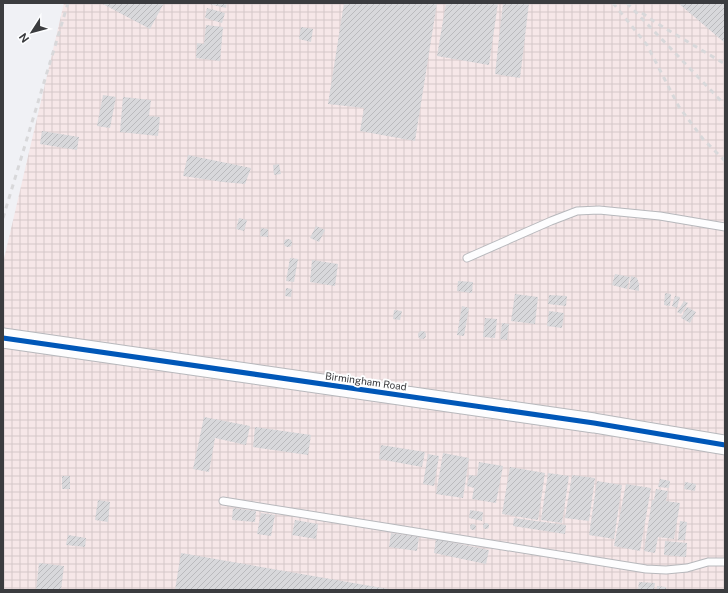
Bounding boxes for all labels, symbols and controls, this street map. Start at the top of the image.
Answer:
north arrow [12,12,52,52]
text: N [17,31,31,45]
street label: Birmingham Road [324,369,408,393]

